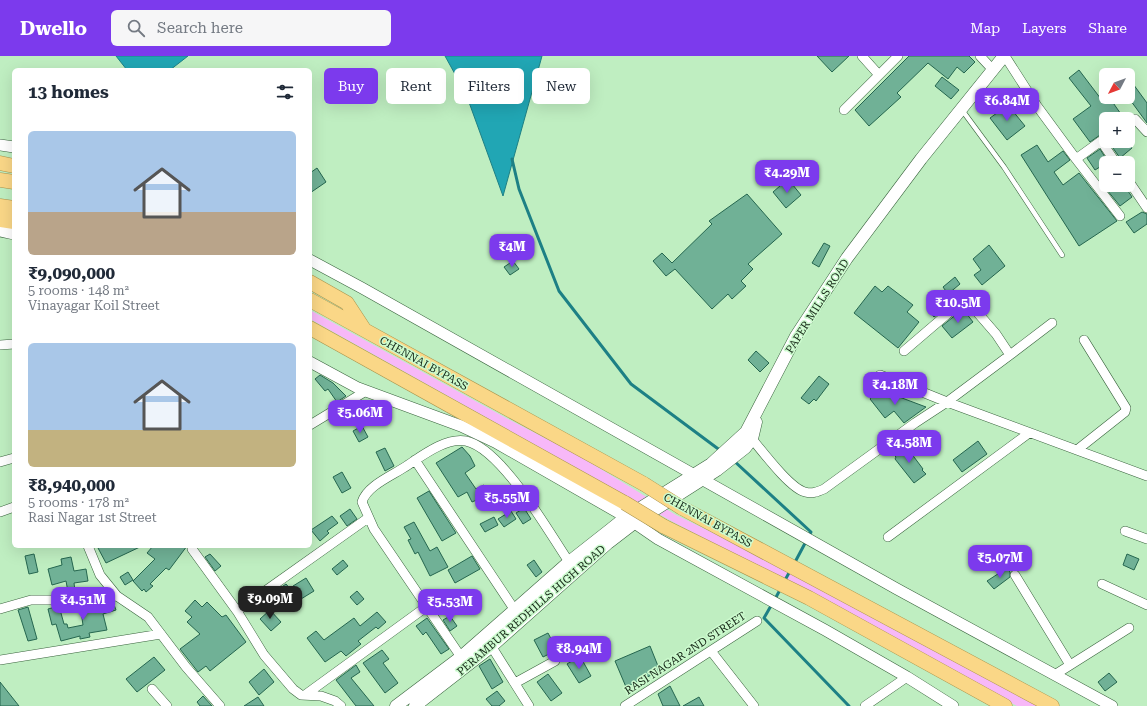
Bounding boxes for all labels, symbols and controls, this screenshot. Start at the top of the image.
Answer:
search box [111,10,391,46]
text: Dwello [20,17,87,40]
icon: search [125,17,147,39]
text: Search here [157,19,243,37]
text: Map [970,20,1000,36]
text: Layers [1022,20,1066,36]
text: Share [1088,20,1127,36]
chip: Buy [324,68,378,104]
chip: Rent [386,68,446,104]
chip: Filters [454,68,524,104]
chip: New [532,68,590,104]
north arrow [1099,68,1135,104]
map controls [1099,68,1135,192]
icon: filters [274,81,296,103]
text: 13 homes [28,82,109,102]
pin: ₹6.84M [974,88,1040,122]
text: ₹6.84M [984,93,1030,108]
button: + [1099,112,1135,148]
button: − [1099,156,1135,192]
icon: home [126,157,198,229]
pin: ₹4.29M [754,160,820,194]
text: ₹4.29M [764,165,810,180]
pin: ₹4M [493,234,531,268]
text: ₹4M [498,239,526,254]
street label: PAPER MILLS ROAD [783,257,852,356]
text: ₹9,090,000 [28,263,115,283]
text: 5 rooms · 148 m² [28,283,129,298]
pin: ₹10.5M [925,290,991,324]
text: ₹10.5M [935,295,981,310]
text: Vinayagar Koil Street [28,298,160,313]
street label: CHENNAI BYPASS [377,334,470,393]
icon: home [126,369,198,441]
pin: ₹4.18M [862,372,928,406]
text: ₹4.18M [872,377,918,392]
pin: ₹5.06M [327,400,393,434]
text: ₹5.06M [337,405,383,420]
pin: ₹4.58M [876,430,942,464]
text: ₹4.58M [886,435,932,450]
text: ₹8,940,000 [28,475,115,495]
pin: ₹5.55M [474,485,540,519]
text: ₹5.55M [484,490,530,505]
street label: CHENNAI BYPASS [661,491,754,550]
text: 5 rooms · 178 m² [28,495,129,510]
text: Rasi Nagar 1st Street [28,510,157,525]
street label: PERAMBUR REDHILLS HIGH ROAD [454,542,608,678]
pin: ₹5.07M [967,545,1033,579]
text: ₹5.07M [977,550,1023,565]
pin: ₹9.09M [237,586,303,620]
pin: ₹4.51M [50,587,116,621]
pin: ₹5.53M [417,589,483,623]
text: ₹9.09M [247,591,293,606]
text: ₹4.51M [60,592,106,607]
text: ₹5.53M [427,594,473,609]
street label: RASI NAGAR 2ND STREET [622,609,748,697]
pin: ₹8.94M [546,636,612,670]
text: ₹8.94M [556,641,602,656]

